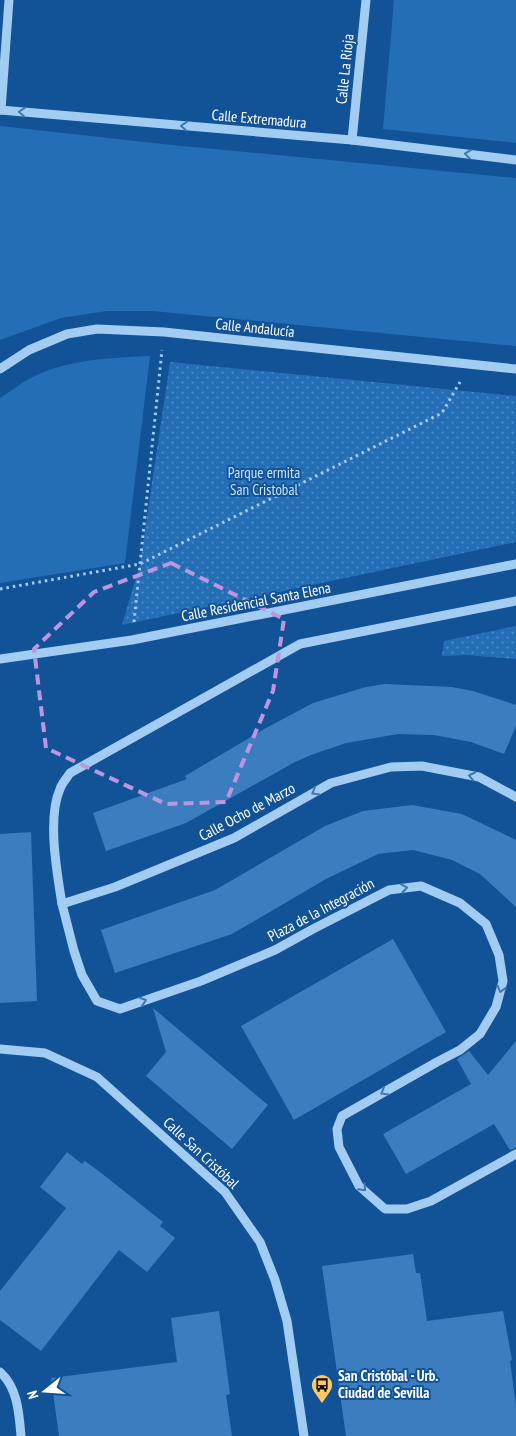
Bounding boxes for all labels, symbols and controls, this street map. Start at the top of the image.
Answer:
street label: Calle La Rioja [331,33,358,105]
street label: Calle Extremadura [211,105,307,132]
one-way arrow [18,107,26,118]
one-way arrow [180,121,188,132]
one-way arrow [463,149,471,160]
street label: Calle Andalucía [215,314,296,341]
park label: Parque ermita San Cristobal [228,463,300,499]
street label: Calle Residencial Santa Elena [180,578,332,625]
one-way arrow [468,771,477,782]
street label: Calle Ocho de Marzo [195,778,298,845]
one-way arrow [311,785,320,795]
street label: Plaza de la Integración [264,874,377,946]
one-way arrow [399,884,408,894]
one-way arrow [496,985,507,994]
one-way arrow [138,997,147,1007]
one-way arrow [380,1085,389,1095]
street label: Calle San Cristóbal [159,1113,244,1193]
one-way arrow [357,1183,366,1192]
north arrow [20,1366,70,1416]
place label: San Cristóbal - Urb. Ciudad de Sevilla [338,1366,439,1402]
bus stop icon: San Cristóbal - Urb. Ciudad de Sevilla [310,1373,334,1404]
text: N [23,1389,42,1401]

